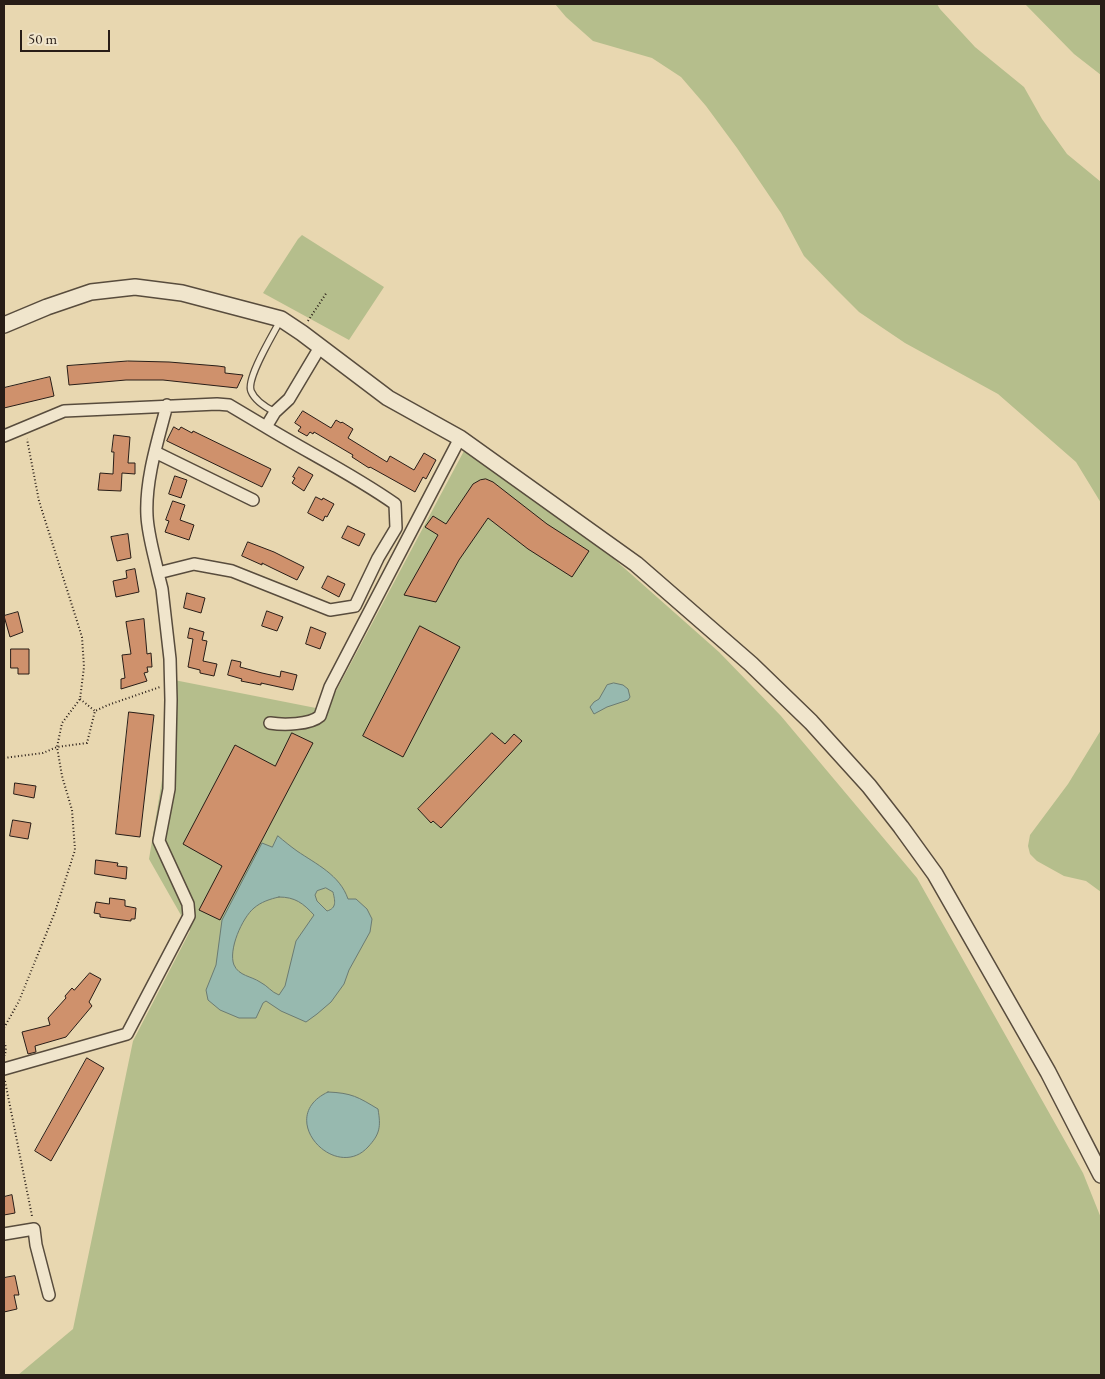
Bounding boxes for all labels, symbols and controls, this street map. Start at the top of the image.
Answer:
scale bar [22,20,112,52]
text: 50 m [28,29,57,48]

